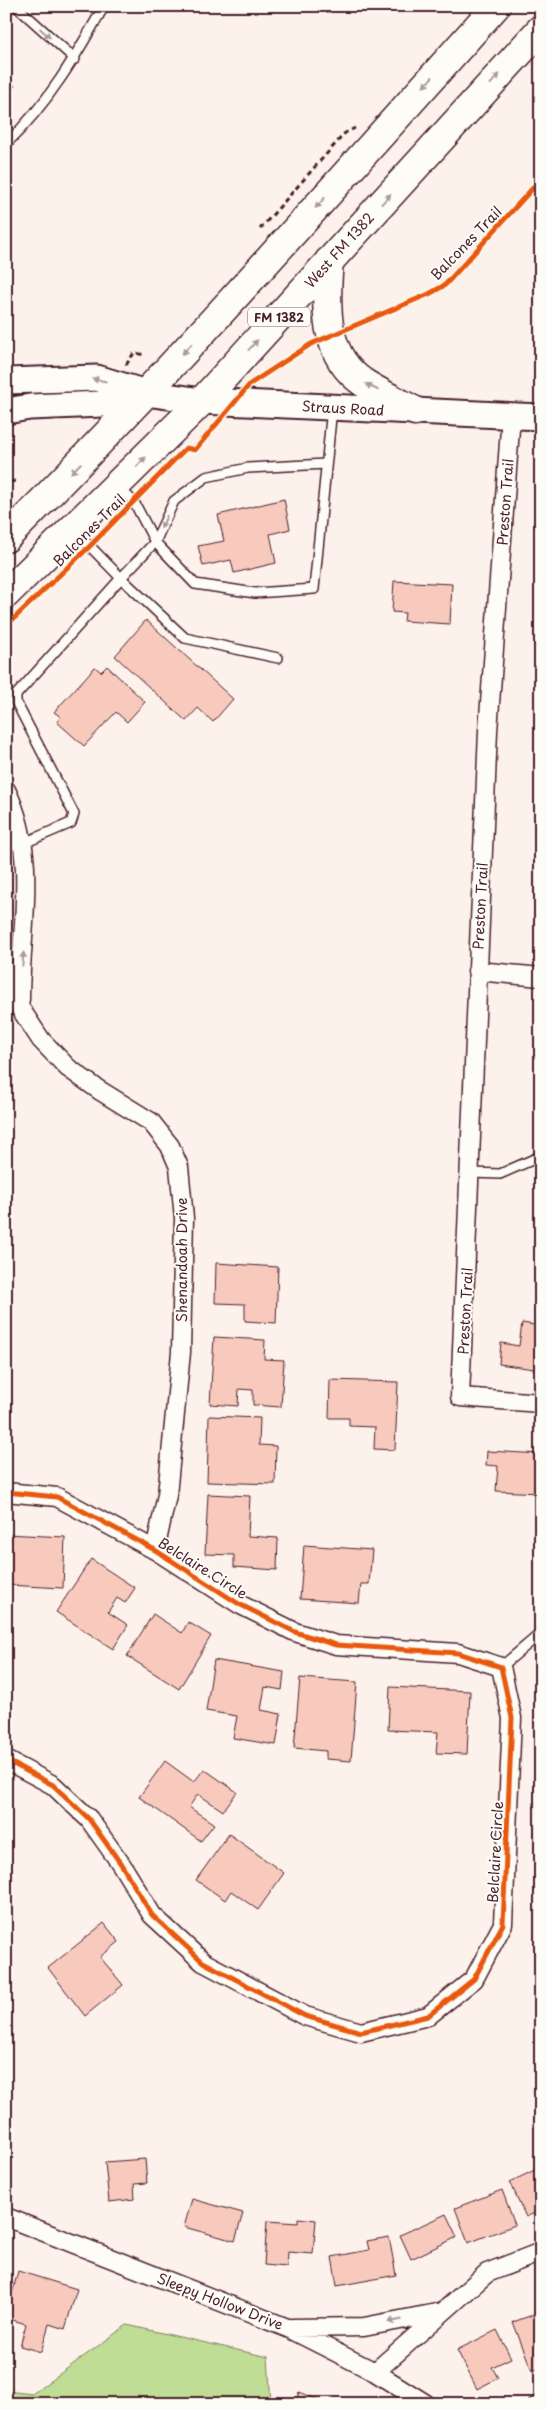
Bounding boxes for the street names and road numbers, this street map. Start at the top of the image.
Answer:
street label: Balcones Trail [425,202,507,284]
street label: West FM 1382 [299,208,379,292]
road number: FM 1382 [248,308,310,326]
street label: Straus Road [301,395,385,421]
street label: Preston Trail [491,458,519,546]
street label: Balcones Trail [48,489,130,571]
street label: Preston Trail [467,862,493,950]
street label: Shenandoah Drive [171,1198,192,1322]
street label: Preston Trail [452,1267,478,1355]
street label: Belclaire Circle [154,1532,252,1604]
street label: Belclaire Circle [482,1800,508,1903]
street label: Sleepy Hollow Drive [154,2267,286,2335]

